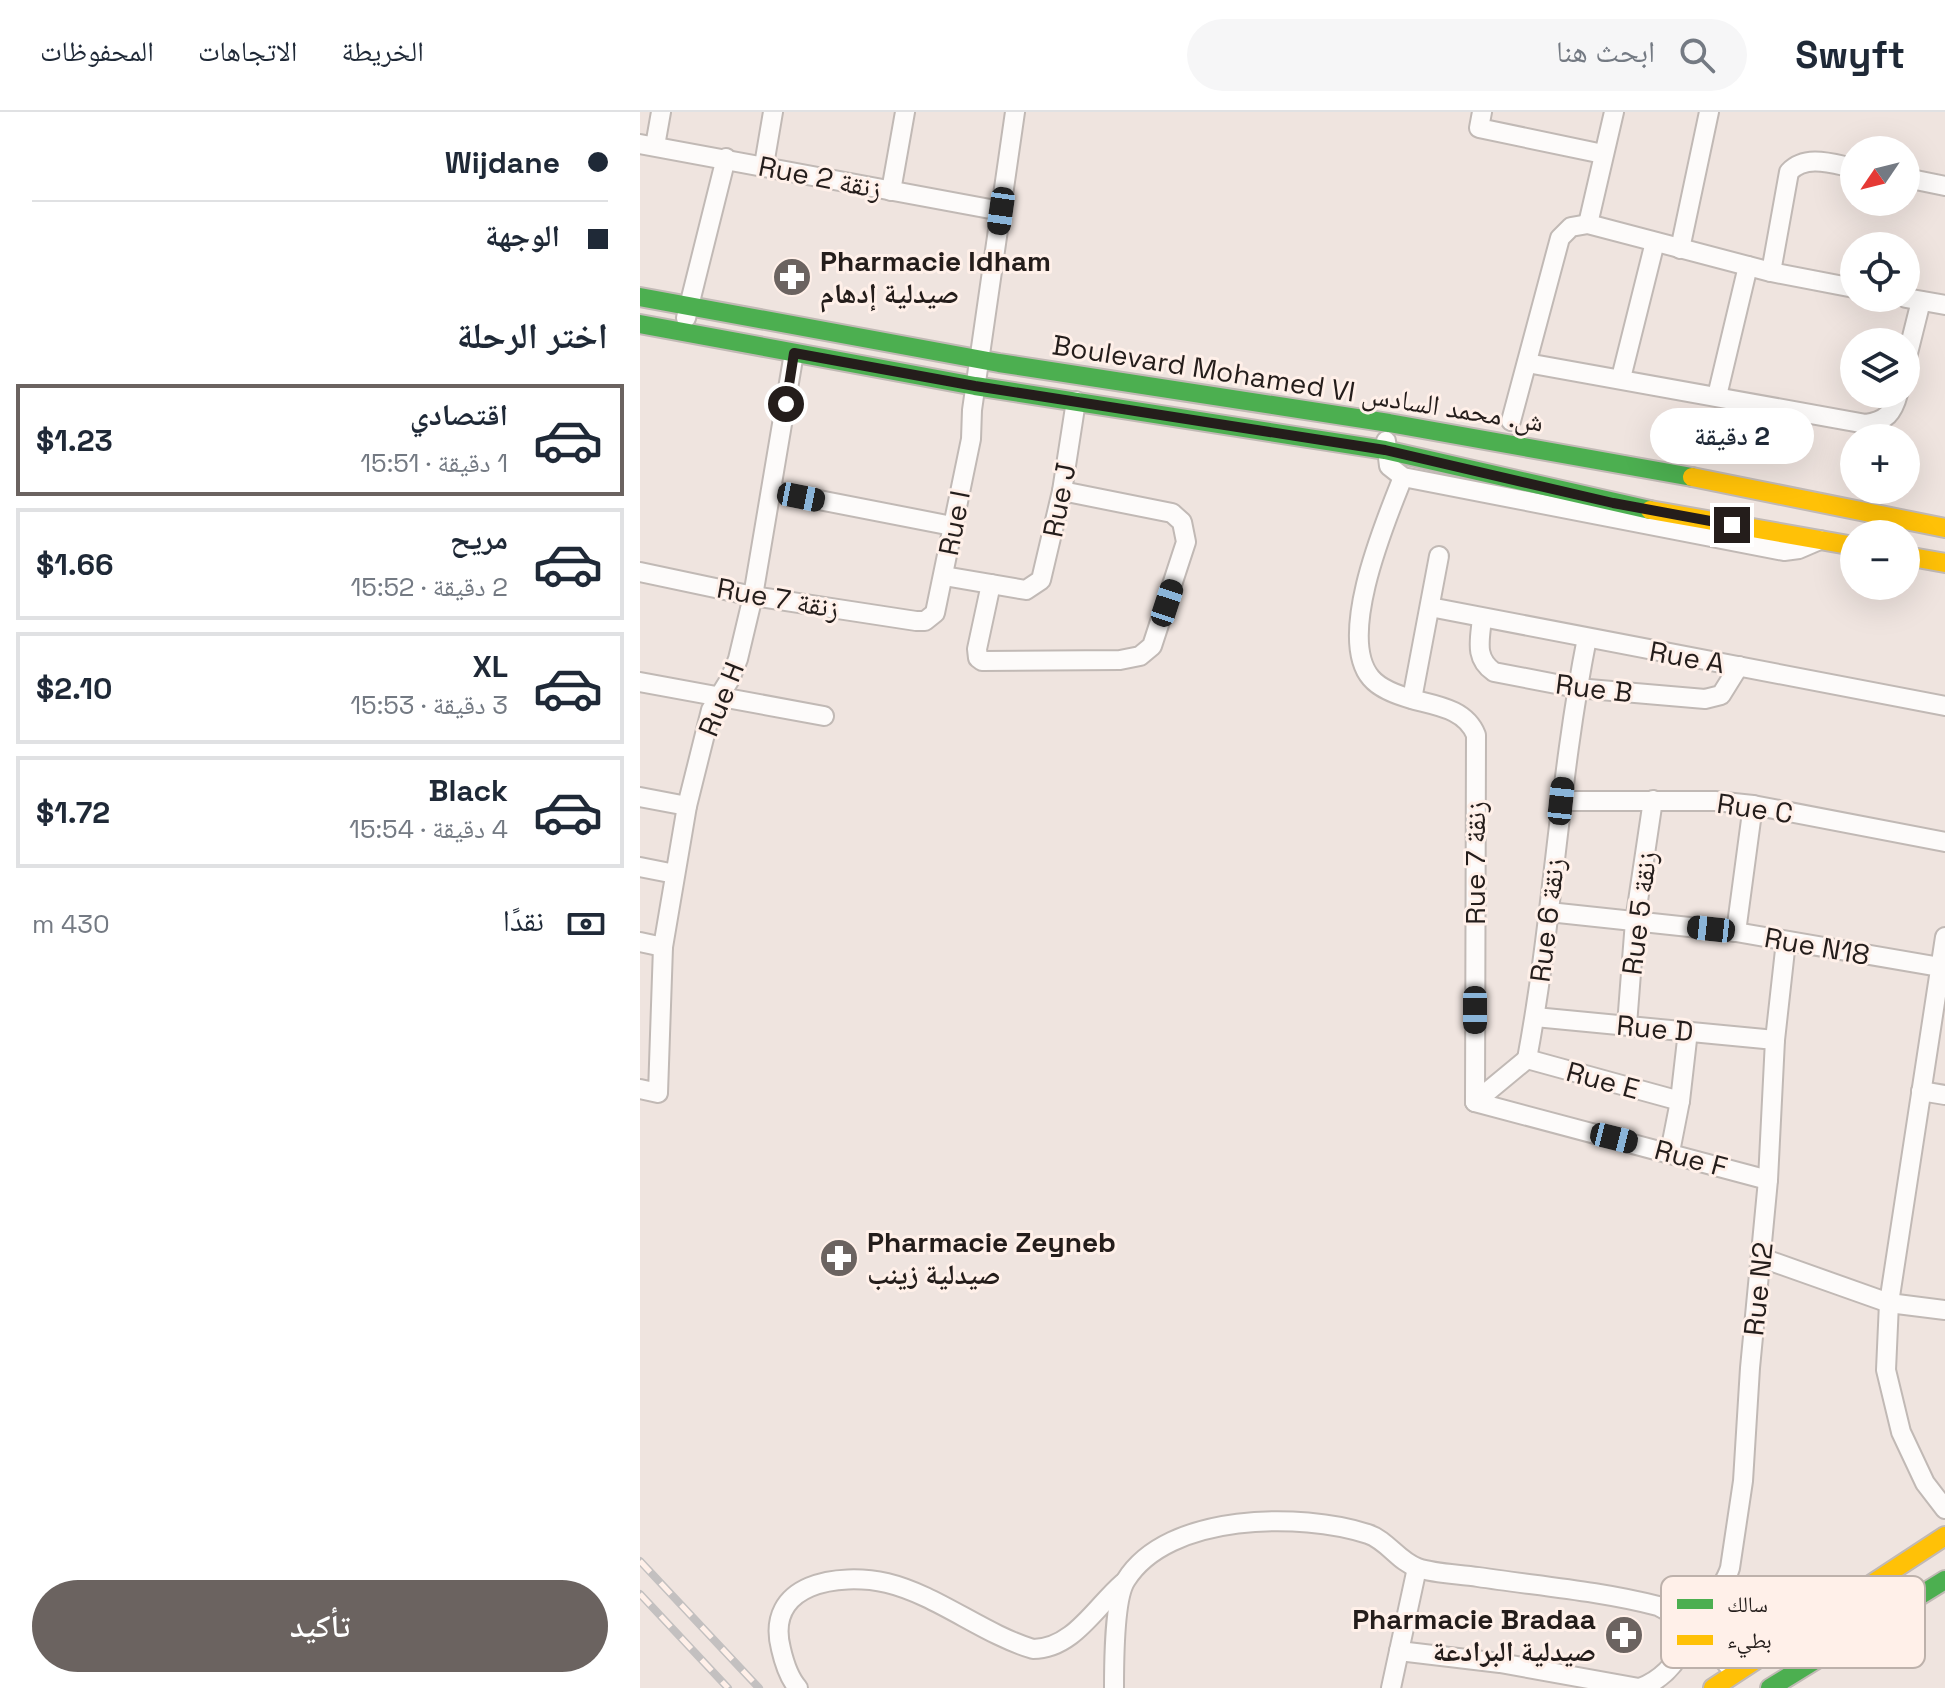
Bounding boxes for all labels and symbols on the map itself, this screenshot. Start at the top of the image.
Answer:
north arrow [1840,136,1920,216]
street label: Rue 2 زنقة [755,147,885,207]
car [986,186,1016,236]
place label: Pharmacie Idham صيدلية إدهام [820,243,1051,313]
pharmacy icon: Pharmacie Idham صيدلية إدهام [771,256,813,298]
street label: Boulevard Mohamed VI ش. محمد السادس [1050,326,1546,440]
route start [768,386,804,422]
callout: 2 دقيقة [1650,409,1814,465]
street label: Rue J [1034,460,1084,540]
car [775,481,827,513]
street label: Rue I [930,487,978,559]
route end [1714,507,1750,543]
street label: Rue 7 زنقة [714,570,842,626]
car [1148,576,1186,630]
street label: Rue A [1647,633,1727,681]
street label: Rue H [690,657,752,741]
street label: Rue B [1554,665,1634,711]
car [1547,776,1575,826]
street label: Rue C [1715,785,1795,831]
street label: Rue 7 زنقة [1457,801,1493,925]
street label: Rue 5 زنقة [1614,849,1664,977]
street label: Rue 6 زنقة [1522,856,1572,984]
car [1686,915,1736,943]
street label: Rue N18 [1762,919,1872,973]
car [1463,986,1487,1034]
street label: Rue D [1615,1007,1695,1049]
street label: Rue E [1562,1053,1644,1107]
car [1588,1121,1640,1155]
street label: Rue F [1651,1131,1731,1185]
place label: Pharmacie Zeyneb صيدلية زينب [867,1224,1116,1292]
pharmacy icon: Pharmacie Zeyneb صيدلية زينب [818,1237,860,1279]
street label: Rue N2 [1735,1240,1781,1338]
legend [1661,1576,1925,1668]
text: سالك [1727,1590,1768,1618]
place label: Pharmacie Bradaa صيدلية البرادعة [1352,1601,1596,1669]
pharmacy icon: Pharmacie Bradaa صيدلية البرادعة [1603,1614,1645,1656]
text: بطيء [1727,1626,1772,1658]

